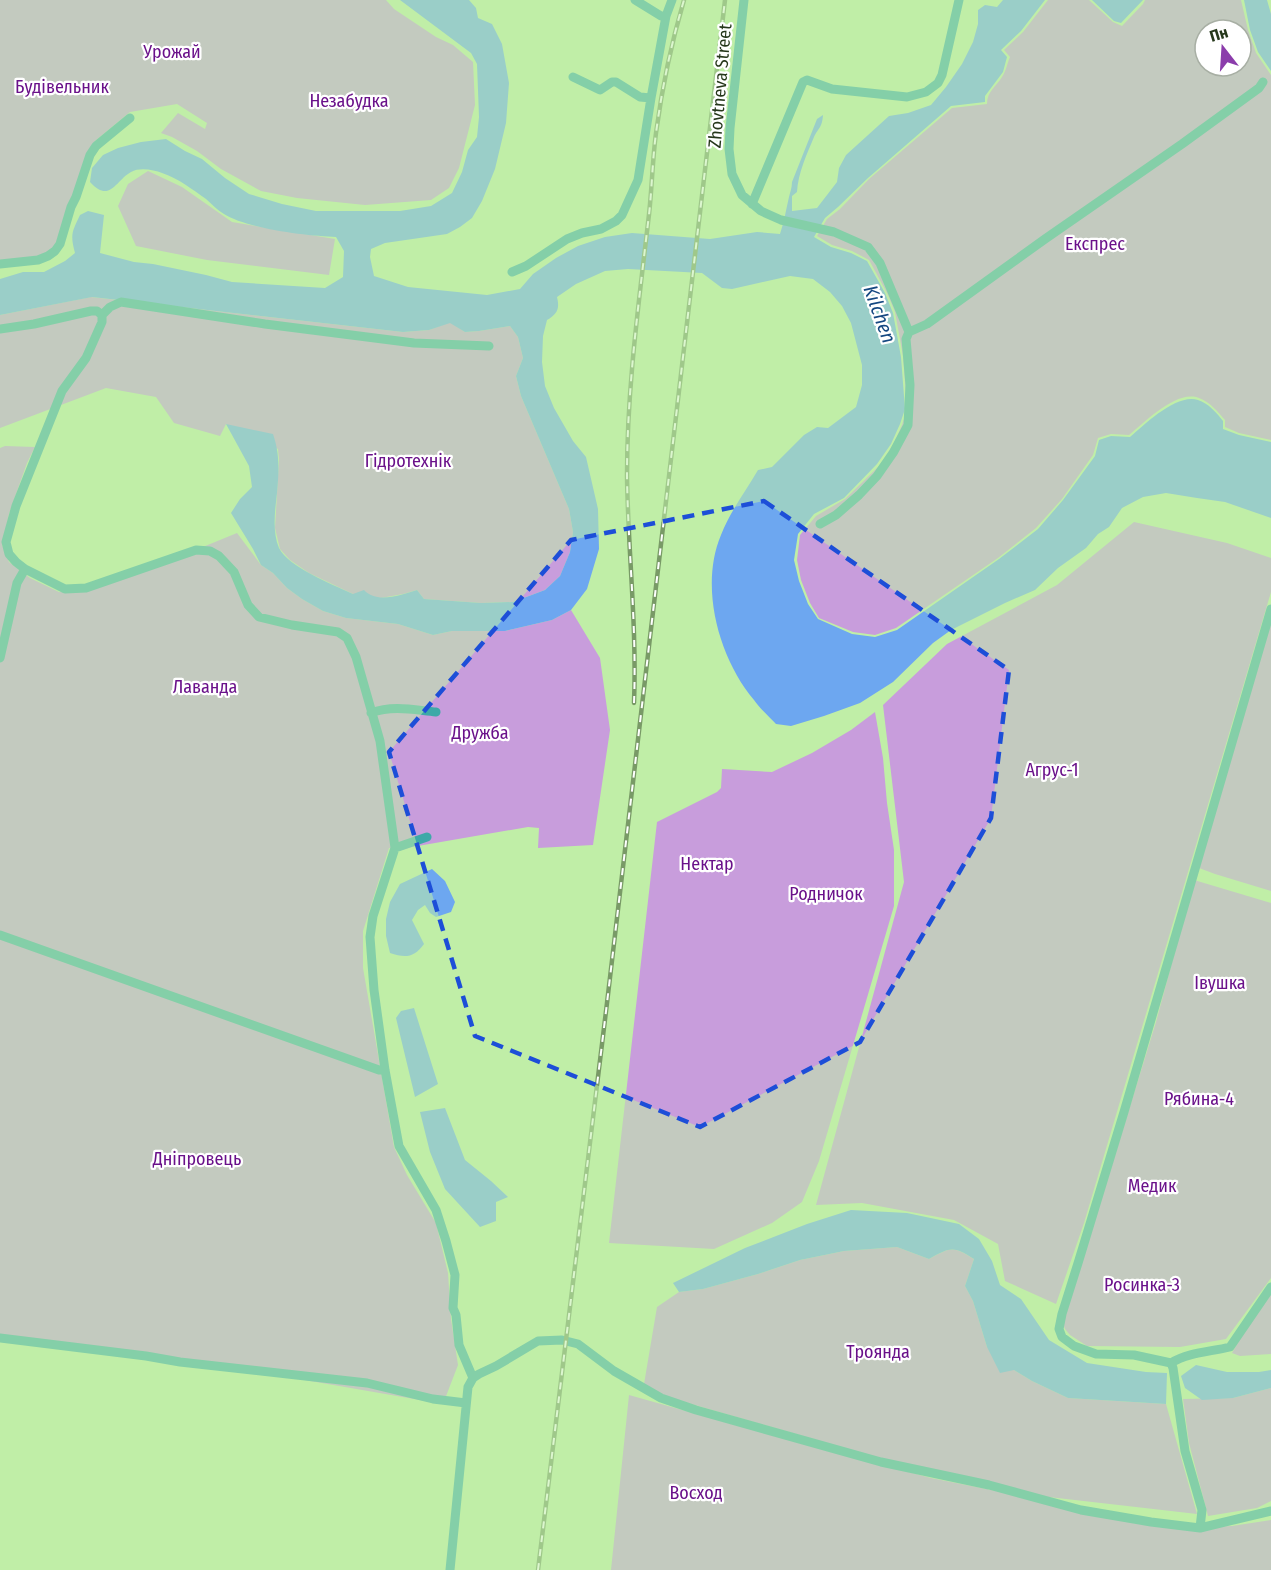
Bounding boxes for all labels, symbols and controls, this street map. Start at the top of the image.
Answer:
north arrow [1193,18,1253,78]
text: Пн [1207,22,1230,46]
street label: Zhovtneva Street [704,23,736,149]
park label: Урожай [142,41,201,63]
park label: Будівельник [15,76,109,98]
park label: Незабудка [309,90,389,112]
park label: Експрес [1065,233,1125,255]
water label: Kilchen [859,282,901,346]
park label: Гідротехнік [365,450,452,472]
park label: Лаванда [173,676,237,698]
park label: Дружба [451,722,509,744]
park label: Агрус-1 [1025,759,1079,781]
park label: Нектар [680,853,734,875]
park label: Родничок [789,883,863,905]
park label: Івушка [1194,972,1246,994]
park label: Рябина-4 [1164,1088,1234,1110]
park label: Дніпровець [152,1148,241,1170]
park label: Медик [1128,1175,1177,1197]
park label: Росинка-3 [1104,1274,1180,1296]
park label: Троянда [846,1341,910,1363]
park label: Восход [669,1482,723,1504]

